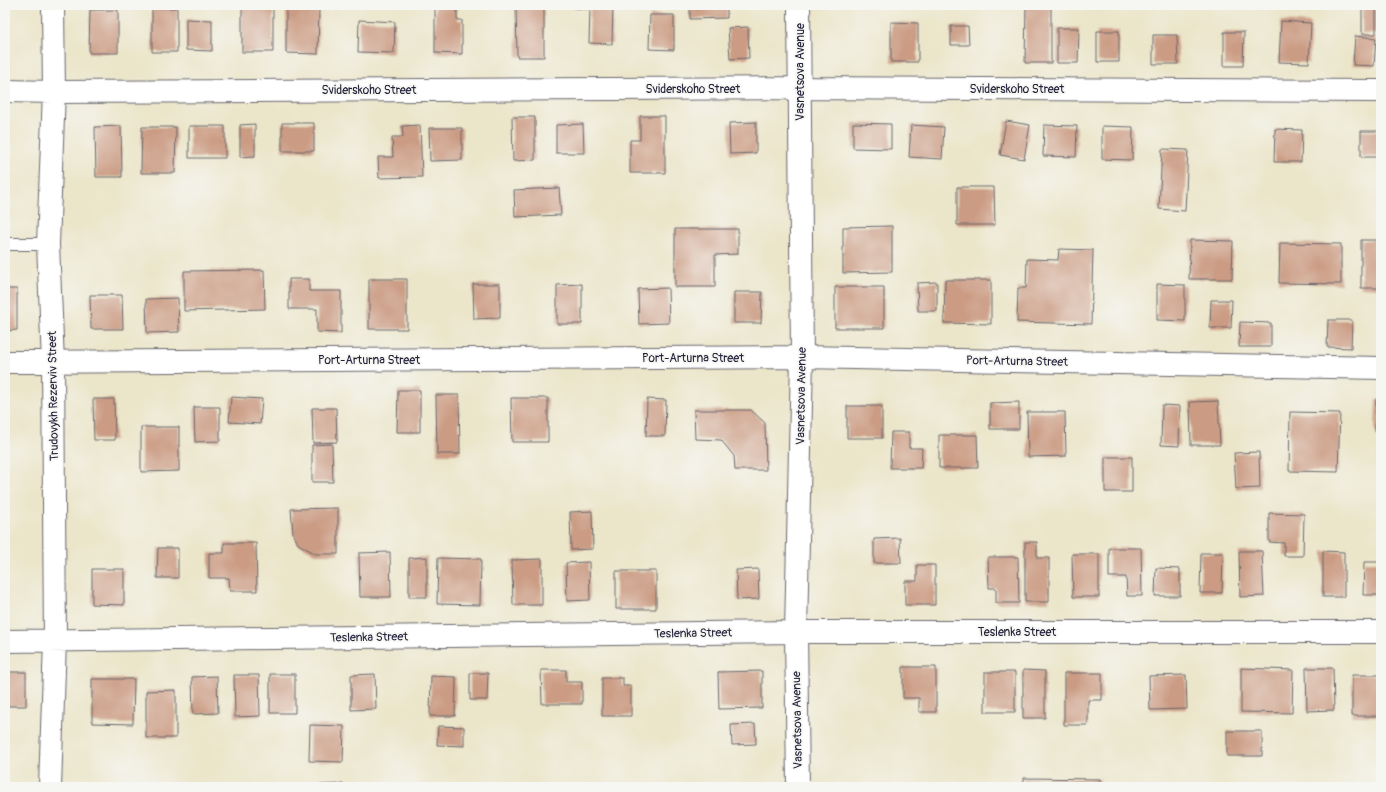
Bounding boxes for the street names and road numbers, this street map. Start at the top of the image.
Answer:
street label: Vasnetsova Avenue [793,23,808,121]
street label: Sviderskoho Street [646,82,741,97]
street label: Sviderskoho Street [970,82,1065,97]
street label: Sviderskoho Street [322,83,417,98]
street label: Trudovykh Rezerviv Street [45,331,62,461]
street label: Vasnetsova Avenue [793,347,810,445]
street label: Port-Arturna Street [642,351,744,366]
street label: Port-Arturna Street [318,353,420,368]
street label: Port-Arturna Street [966,353,1068,370]
street label: Teslenka Street [654,625,732,642]
street label: Teslenka Street [978,625,1056,640]
street label: Teslenka Street [330,629,408,646]
street label: Vasnetsova Avenue [789,671,806,769]

